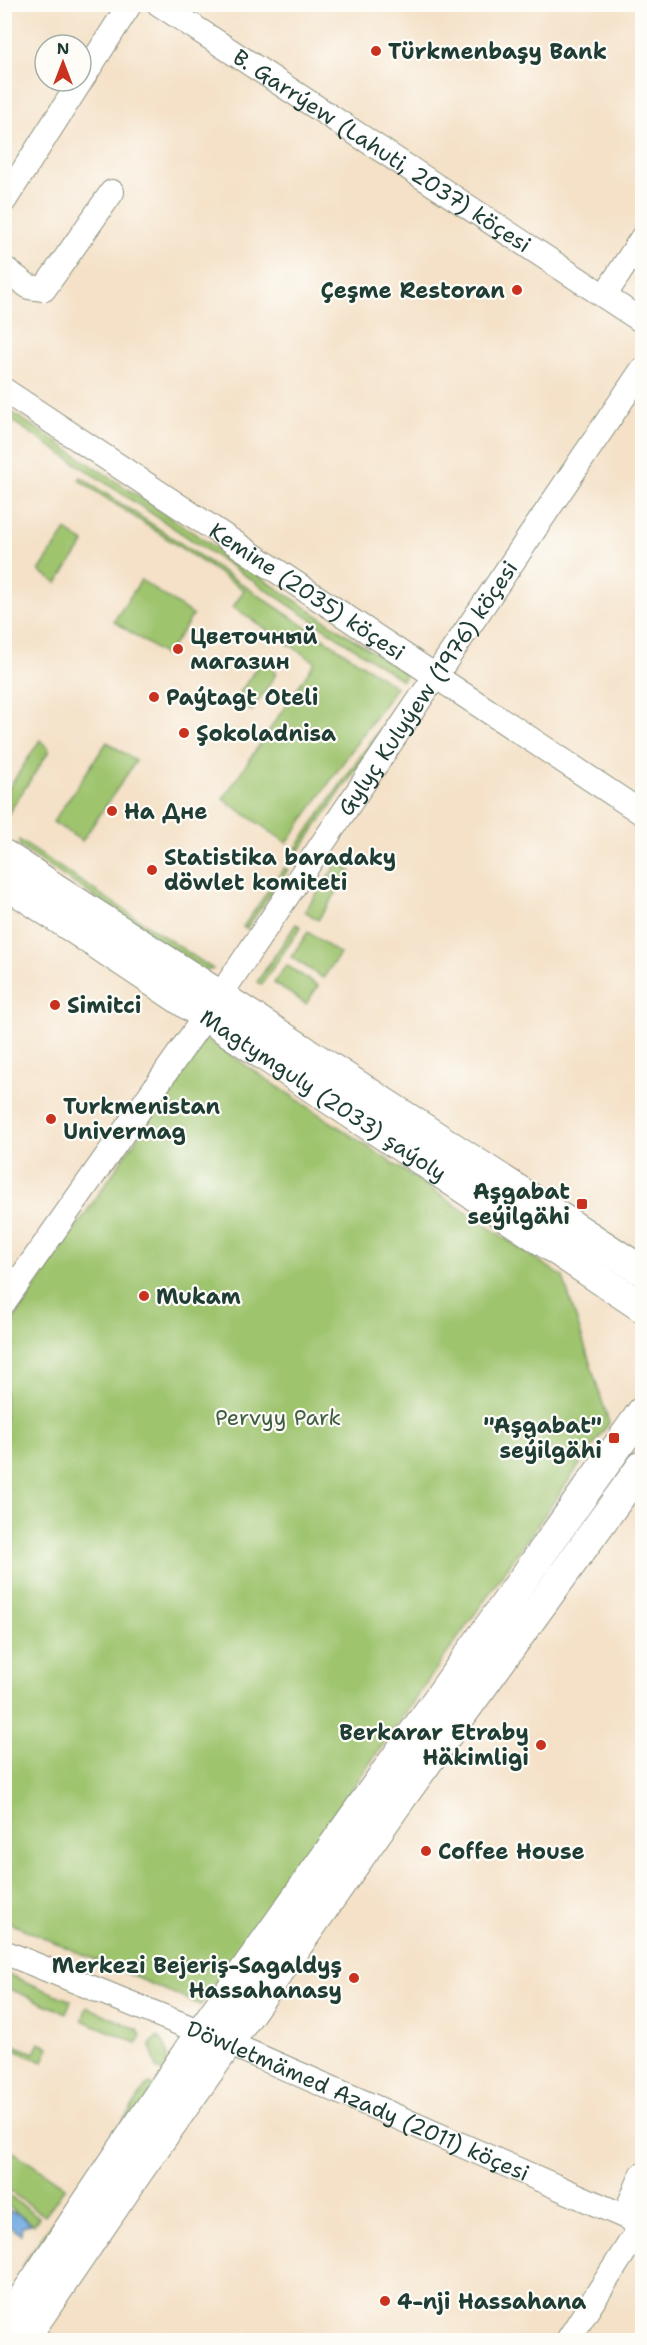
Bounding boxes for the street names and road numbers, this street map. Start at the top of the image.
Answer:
street label: B. Garrýew (Lahuti, 2037) köçesi [227,43,537,259]
street label: Kemine (2035) köçesi [204,516,411,667]
street label: Gylyç Kulyýew (1976) köçesi [331,555,524,821]
street label: Magtymguly (2033) şaýoly [194,1003,452,1188]
street label: Döwletmämed Azady (2011) köçesi [182,2014,534,2188]

